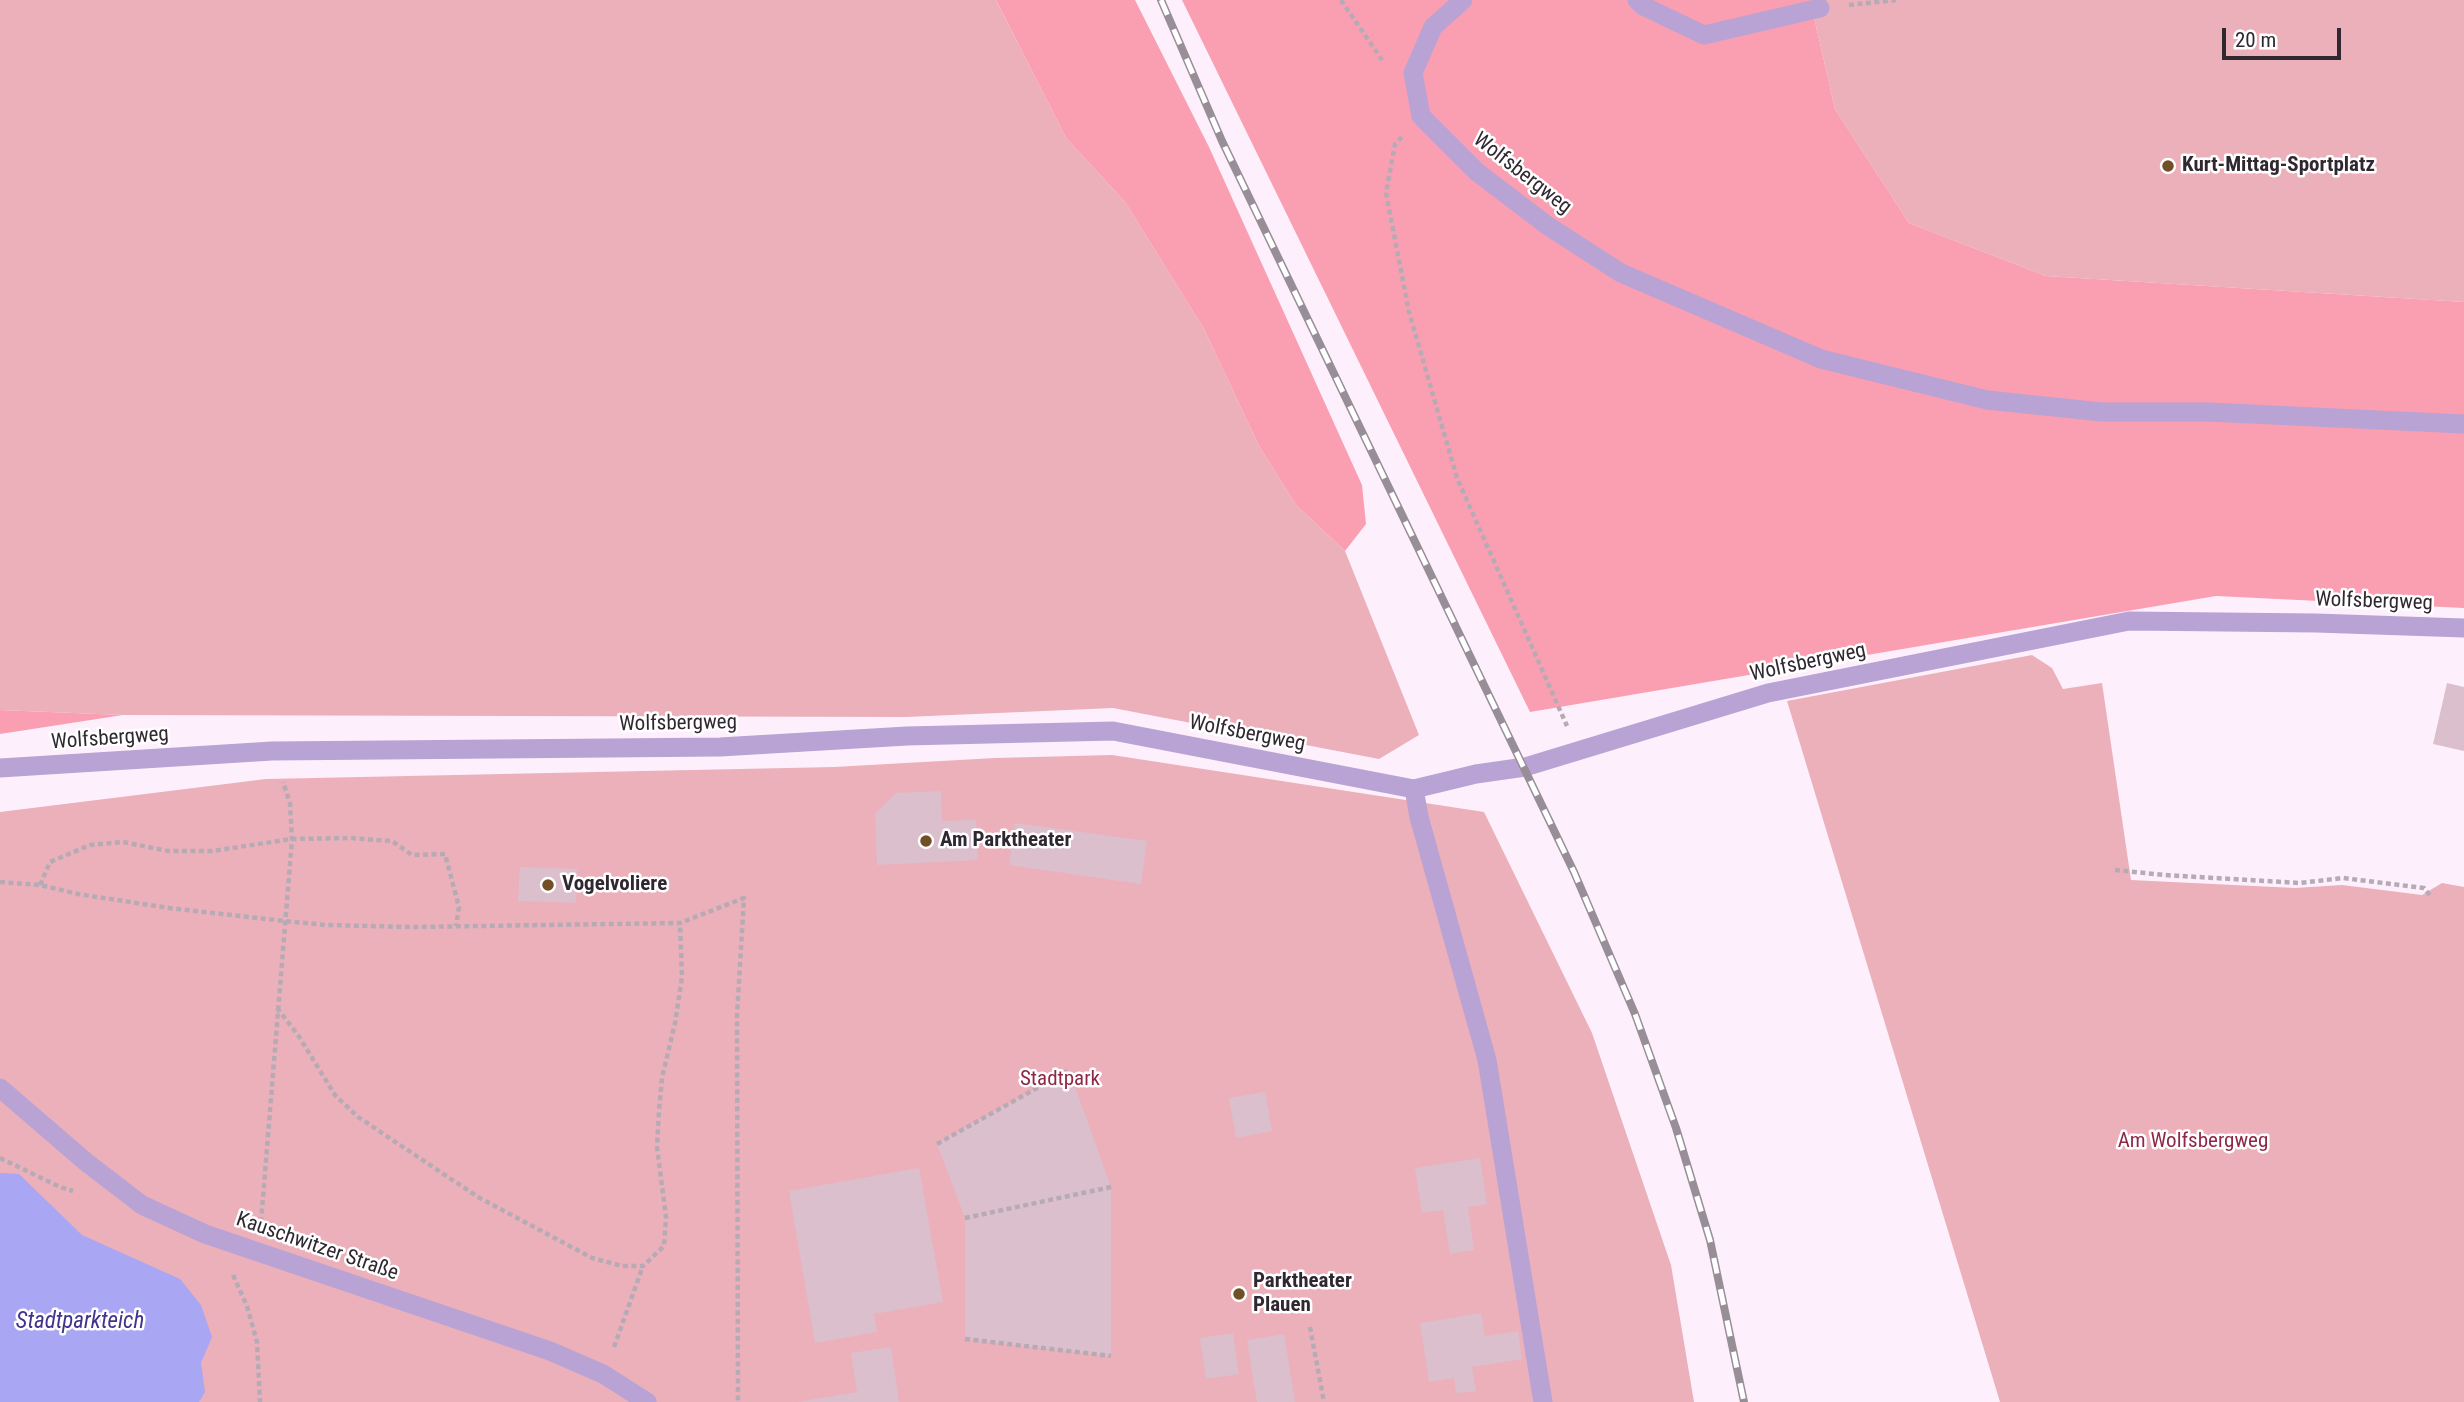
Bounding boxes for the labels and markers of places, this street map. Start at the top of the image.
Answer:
place label: Kurt-Mittag-Sportplatz [2182,153,2375,179]
marker: Kurt-Mittag-Sportplatz [2160,158,2176,174]
place label: Am Parktheater [940,828,1071,854]
marker: Am Parktheater [918,833,934,849]
place label: Vogelvoliere [562,872,667,898]
marker: Vogelvoliere [540,877,556,893]
place label: Parktheater Plauen [1253,1269,1352,1319]
marker: Parktheater Plauen [1231,1286,1247,1302]

